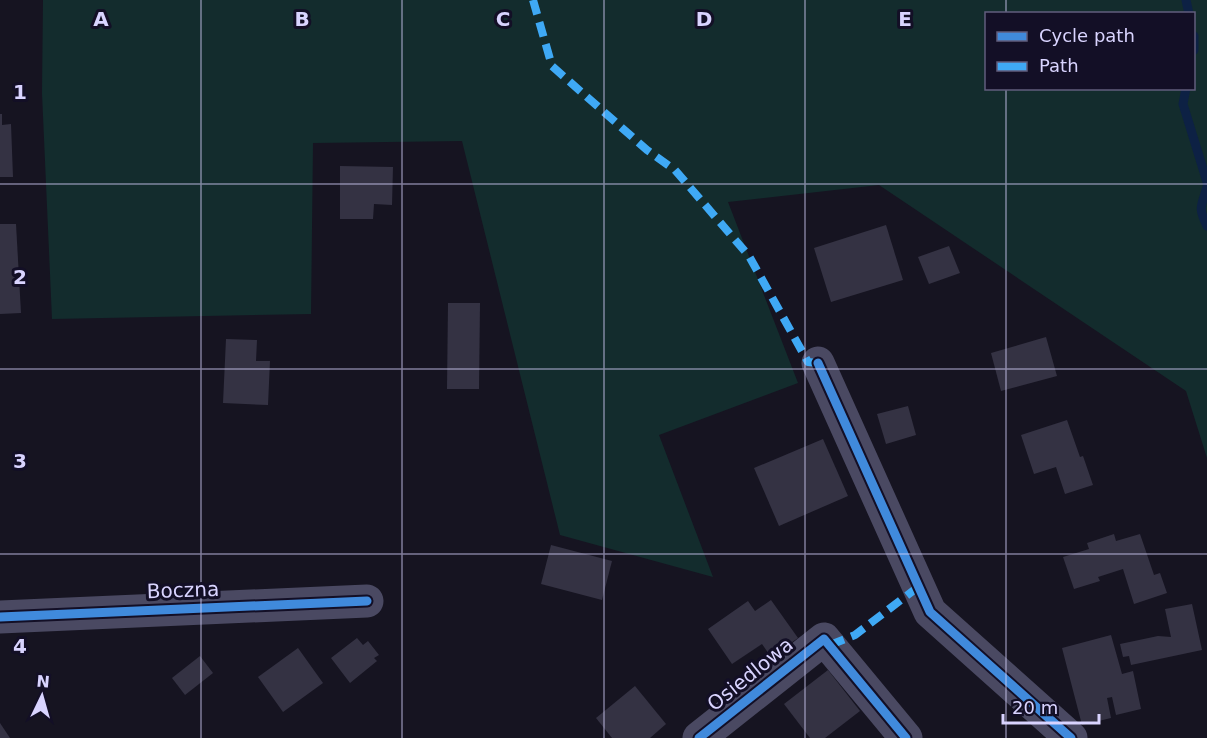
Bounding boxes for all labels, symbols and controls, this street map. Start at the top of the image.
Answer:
text: A [93,7,109,31]
text: B [294,7,310,31]
text: C [496,7,510,31]
text: D [696,7,712,31]
text: E [898,7,912,31]
legend [985,12,1195,90]
text: Cycle path [1039,25,1135,46]
text: Path [1039,55,1079,76]
text: 1 [13,80,27,104]
text: 2 [13,265,27,289]
text: 3 [13,449,27,473]
street label: Boczna [146,577,220,603]
street label: Osiedlowa [702,632,798,716]
text: 4 [13,634,27,658]
north arrow [12,666,72,726]
text: N [36,672,51,692]
scale bar [1003,687,1099,725]
text: 20 m [1012,697,1058,718]

